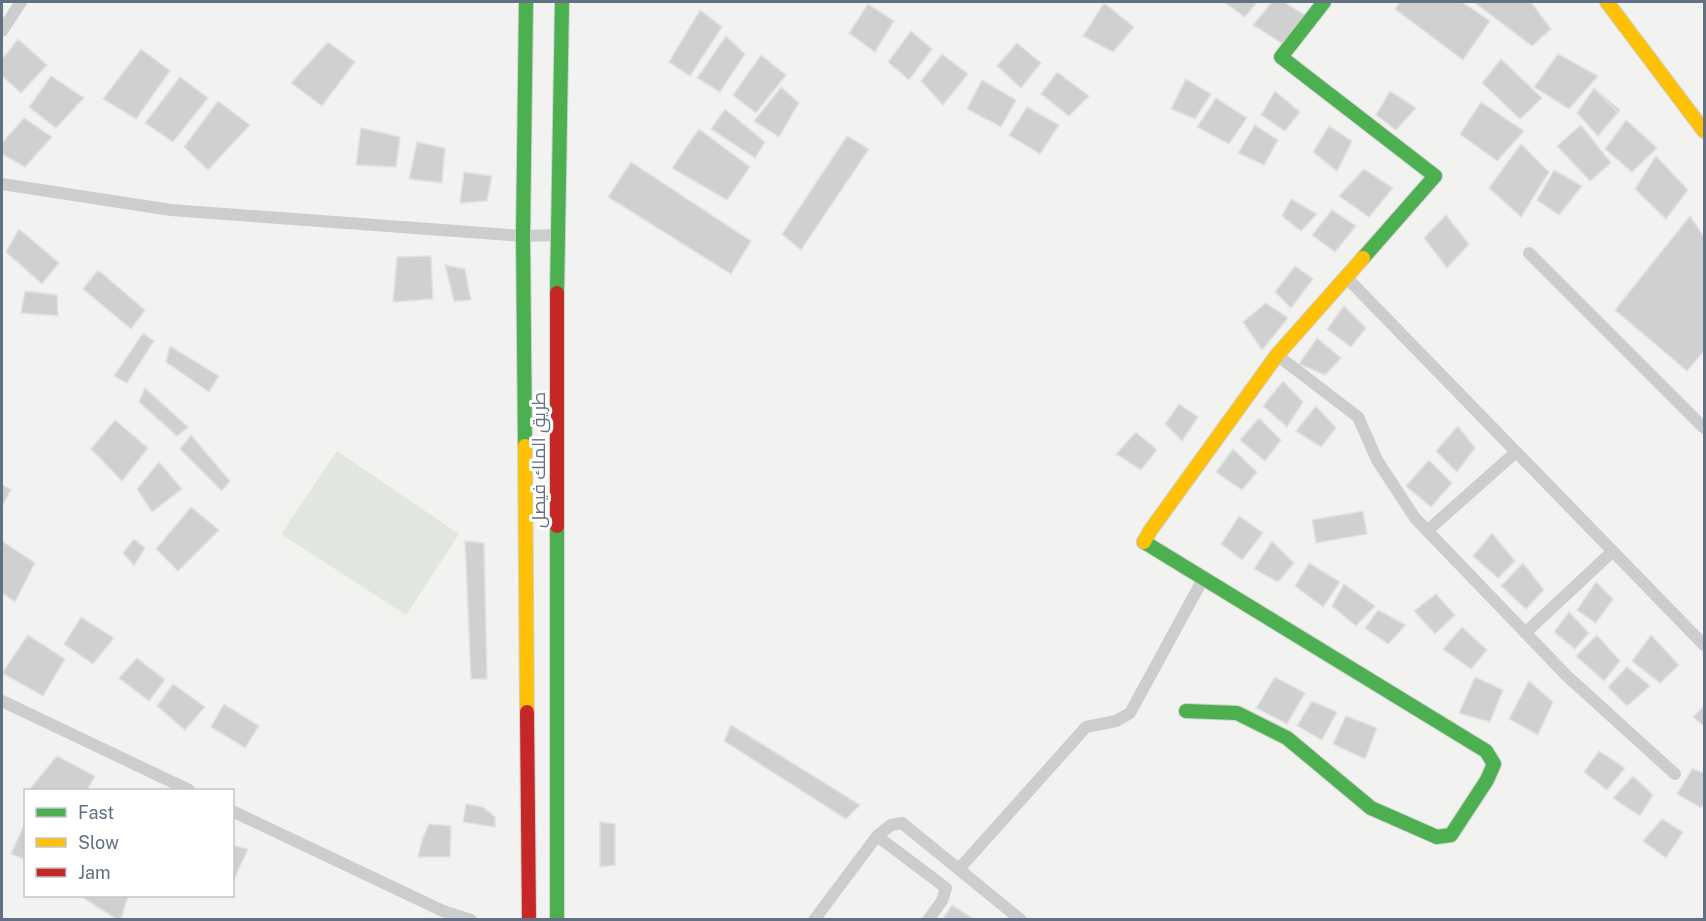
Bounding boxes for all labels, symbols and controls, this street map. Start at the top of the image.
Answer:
street label: طريق الملك فيصل [528,392,551,528]
legend [24,789,234,897]
text: Fast [78,802,114,823]
text: Slow [78,832,119,853]
text: Jam [78,862,111,883]

